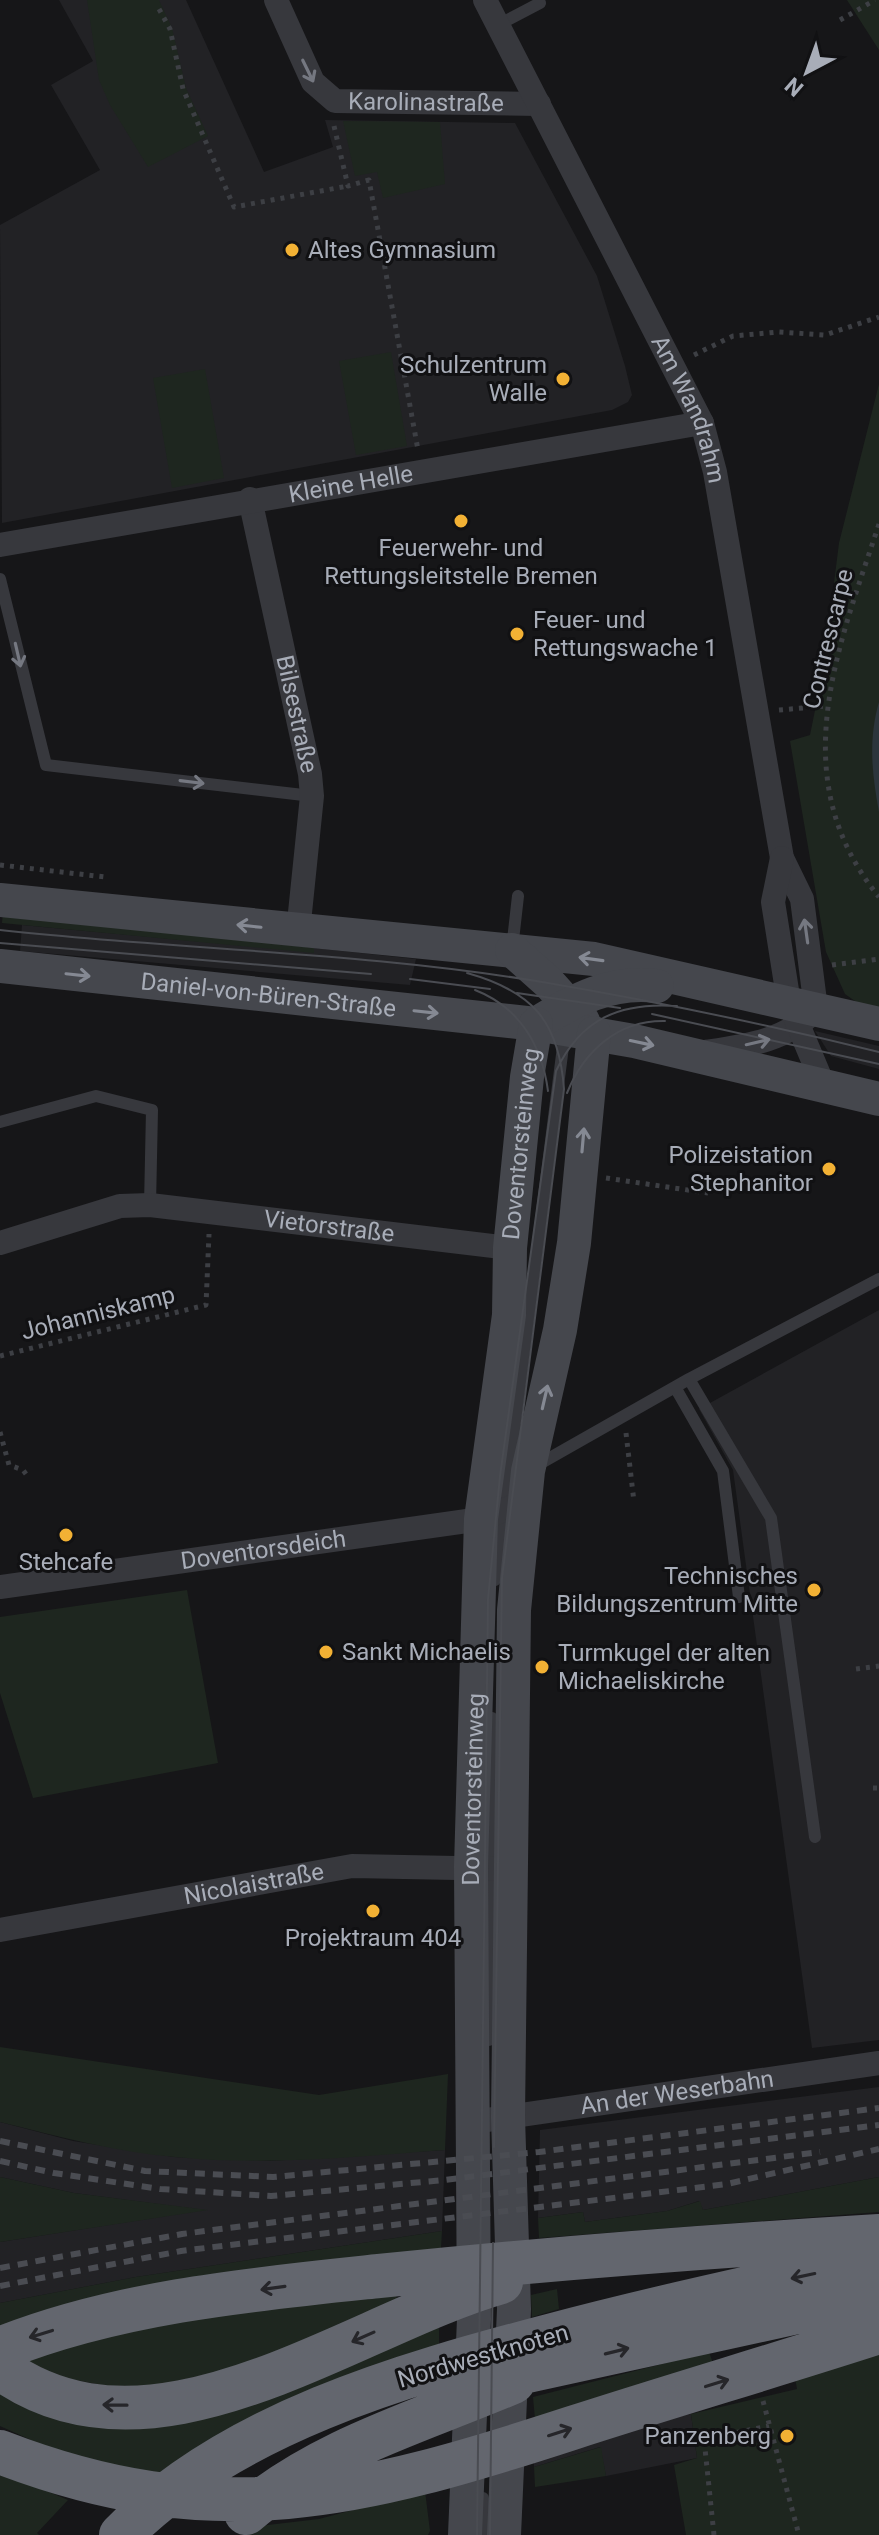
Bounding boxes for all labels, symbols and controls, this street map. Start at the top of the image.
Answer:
north arrow [767,32,847,112]
one-way arrow [301,58,316,82]
text: N [780,72,808,101]
street label: Karolinastraße [348,87,504,117]
place label: Altes Gymnasium [308,236,496,264]
marker: Altes Gymnasium [283,241,301,259]
street label: Am Wandrahm [645,331,731,485]
place label: Schulzentrum Walle [400,351,547,407]
marker: Schulzentrum Walle [554,370,572,388]
street label: Kleine Helle [286,459,415,509]
marker: Feuerwehr- und Rettungsleitstelle Bremen [452,512,470,530]
place label: Feuerwehr- und Rettungsleitstelle Bremen [324,534,598,590]
street label: Contrescarpe [797,566,859,712]
place label: Feuer- und Rettungswache 1 [533,606,718,662]
marker: Feuer- und Rettungswache 1 [508,625,526,643]
one-way arrow [11,642,26,667]
street label: Bilsestraße [270,652,323,775]
one-way arrow [178,774,204,789]
one-way arrow [236,919,263,934]
one-way arrow [798,919,813,945]
one-way arrow [579,951,604,966]
one-way arrow [64,967,90,982]
street label: Daniel-von-Büren-Straße [139,967,398,1023]
one-way arrow [412,1005,439,1020]
one-way arrow [745,1034,771,1049]
one-way arrow [629,1036,655,1051]
street label: Doventorsteinweg [497,1046,546,1241]
one-way arrow [576,1128,591,1154]
place label: Polizeistation Stephanitor [668,1141,813,1197]
marker: Polizeistation Stephanitor [820,1160,838,1178]
street label: Vietorstraße [262,1205,396,1248]
street label: Johanniskamp [18,1280,178,1346]
one-way arrow [538,1385,553,1411]
street label: Doventorsdeich [179,1524,348,1575]
marker: Stehcafe [57,1526,75,1544]
place label: Stehcafe [19,1548,113,1576]
place label: Technisches Bildungszentrum Mitte [556,1562,798,1618]
marker: Technisches Bildungszentrum Mitte [805,1581,823,1599]
place label: Sankt Michaelis [342,1638,511,1666]
place label: Turmkugel der alten Michaeliskirche [558,1639,770,1695]
marker: Sankt Michaelis [317,1643,335,1661]
marker: Turmkugel der alten Michaeliskirche [533,1658,551,1676]
street label: Doventorsteinweg [457,1693,490,1886]
street label: Nicolaistraße [181,1857,326,1910]
marker: Projektraum 404 [364,1902,382,1920]
place label: Projektraum 404 [285,1924,461,1952]
street label: An der Weserbahn [578,2064,775,2120]
one-way arrow [790,2269,816,2284]
one-way arrow [261,2281,286,2296]
street label: Nordwestknoten [394,2318,572,2394]
one-way arrow [29,2327,55,2342]
one-way arrow [351,2330,376,2345]
one-way arrow [604,2342,629,2357]
one-way arrow [704,2375,730,2390]
one-way arrow [102,2398,129,2413]
place label: Panzenberg [644,2422,771,2450]
one-way arrow [547,2424,572,2438]
marker: Panzenberg [778,2427,796,2445]

